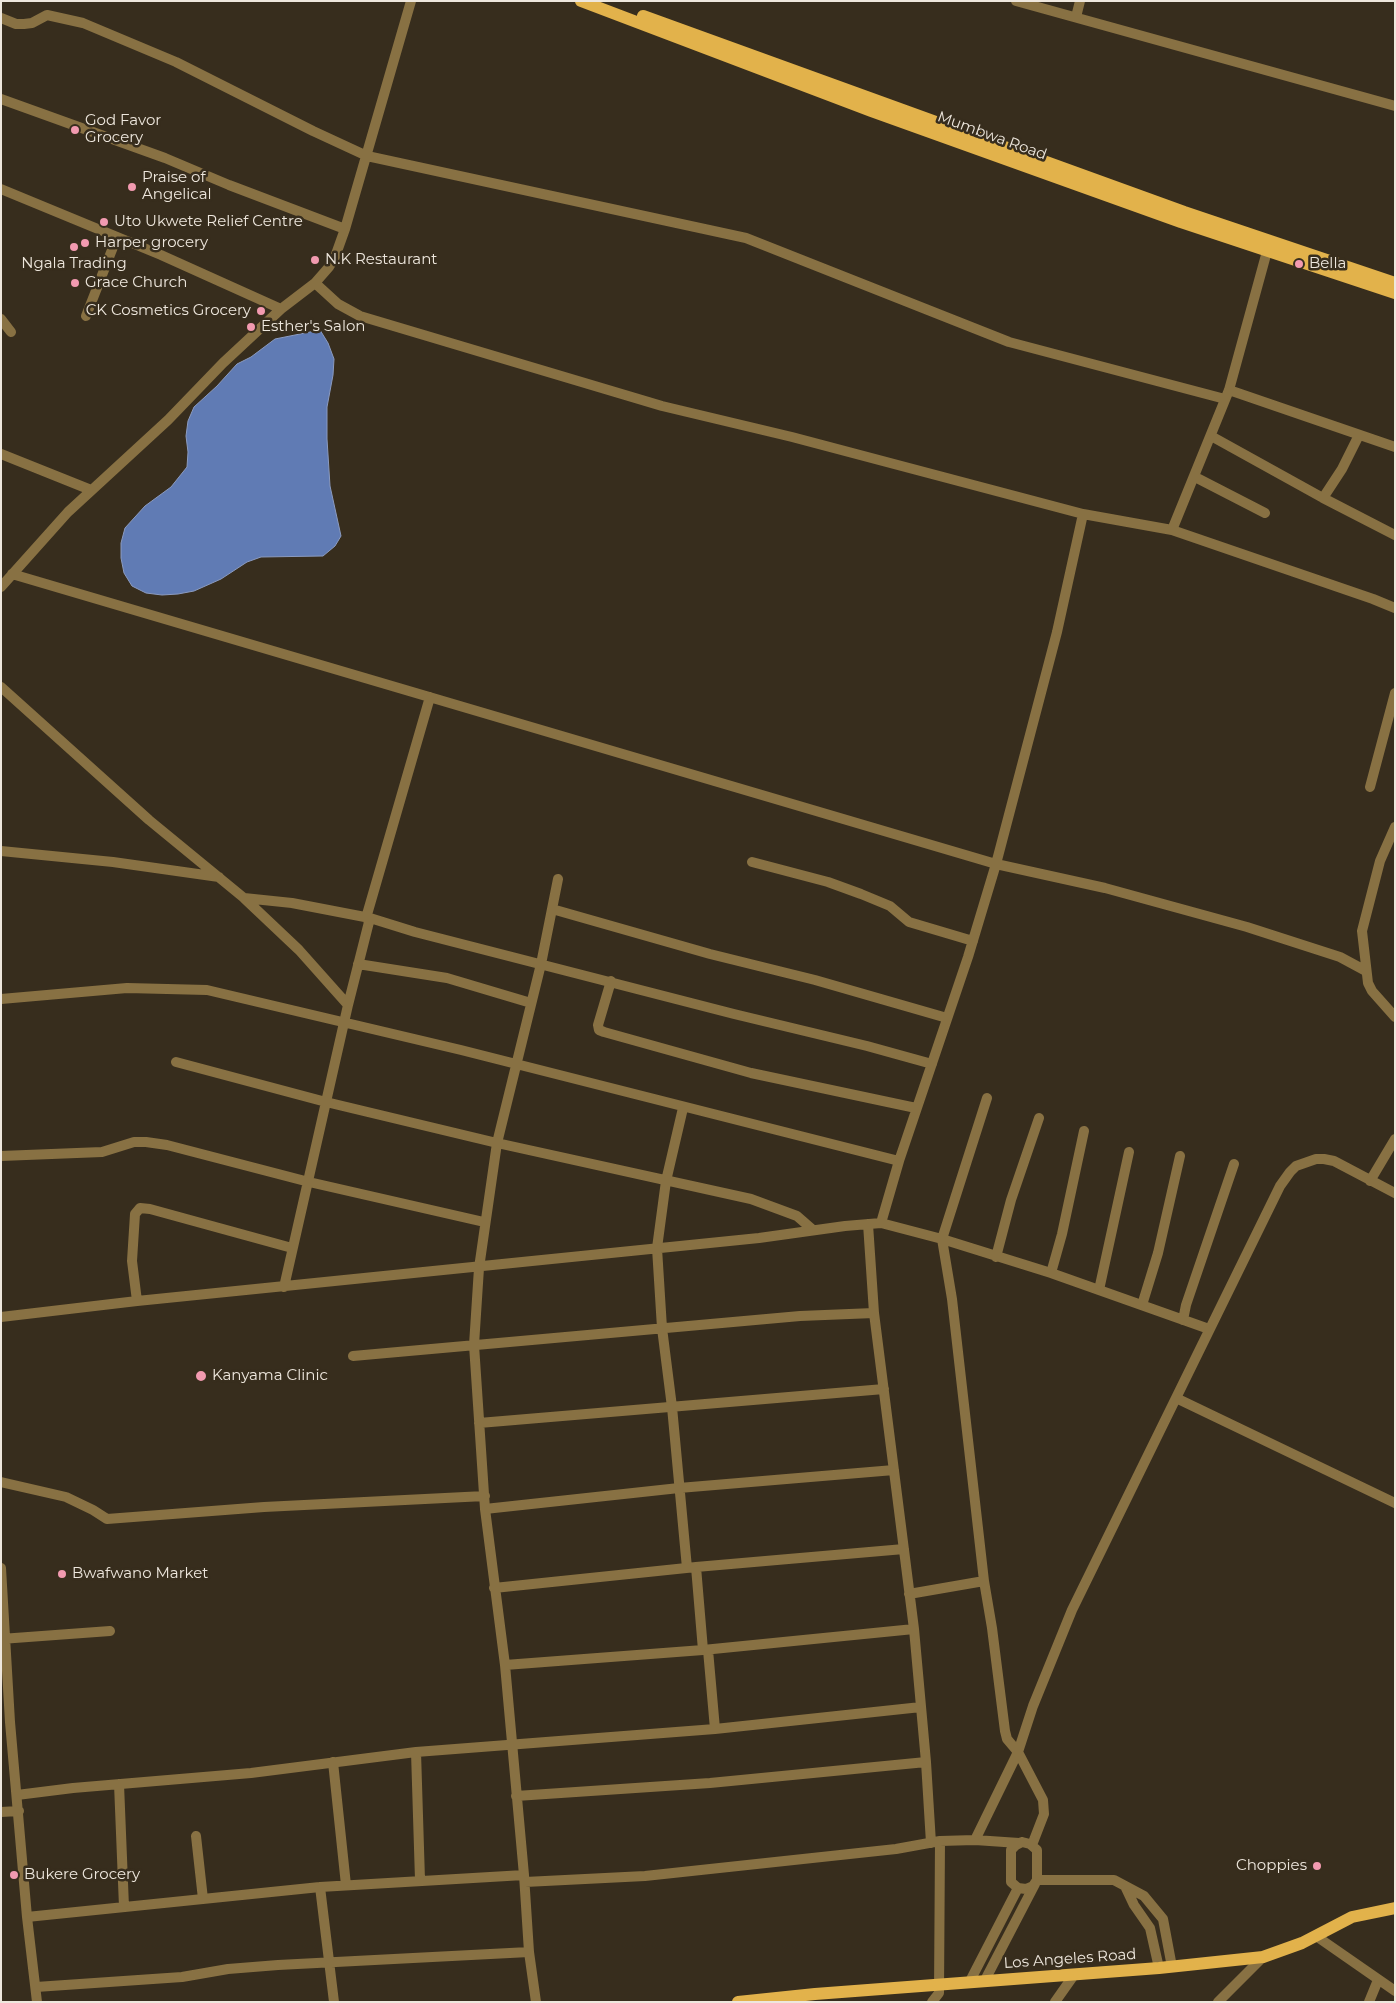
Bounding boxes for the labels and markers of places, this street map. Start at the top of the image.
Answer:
place label: God Favor Grocery [85,112,161,147]
marker: God Favor Grocery [69,124,81,136]
place label: Praise of Angelical [142,169,212,204]
marker: Praise of Angelical [126,181,138,193]
place label: Uto Ukwete Relief Centre [114,213,303,231]
marker: Uto Ukwete Relief Centre [98,216,110,228]
place label: Harper grocery [95,234,208,252]
marker: Harper grocery [79,237,91,249]
marker: Ngala Trading [68,241,80,253]
place label: N.K Restaurant [325,251,437,269]
marker: N.K Restaurant [309,254,321,266]
place label: Ngala Trading [21,255,127,273]
place label: Bella [1309,255,1346,273]
marker: Bella [1293,258,1305,270]
place label: Grace Church [85,274,187,292]
marker: Grace Church [69,277,81,289]
place label: CK Cosmetics Grocery [86,302,251,320]
marker: CK Cosmetics Grocery [255,305,267,317]
place label: Esther's Salon [261,318,365,336]
marker: Esther's Salon [245,321,257,333]
place label: Kanyama Clinic [212,1367,328,1385]
marker: Kanyama Clinic [194,1369,208,1383]
place label: Bwafwano Market [72,1565,208,1583]
marker: Bwafwano Market [56,1568,68,1580]
place label: Choppies [1236,1857,1307,1875]
marker: Choppies [1311,1860,1323,1872]
place label: Bukere Grocery [24,1866,140,1884]
marker: Bukere Grocery [8,1869,20,1881]

